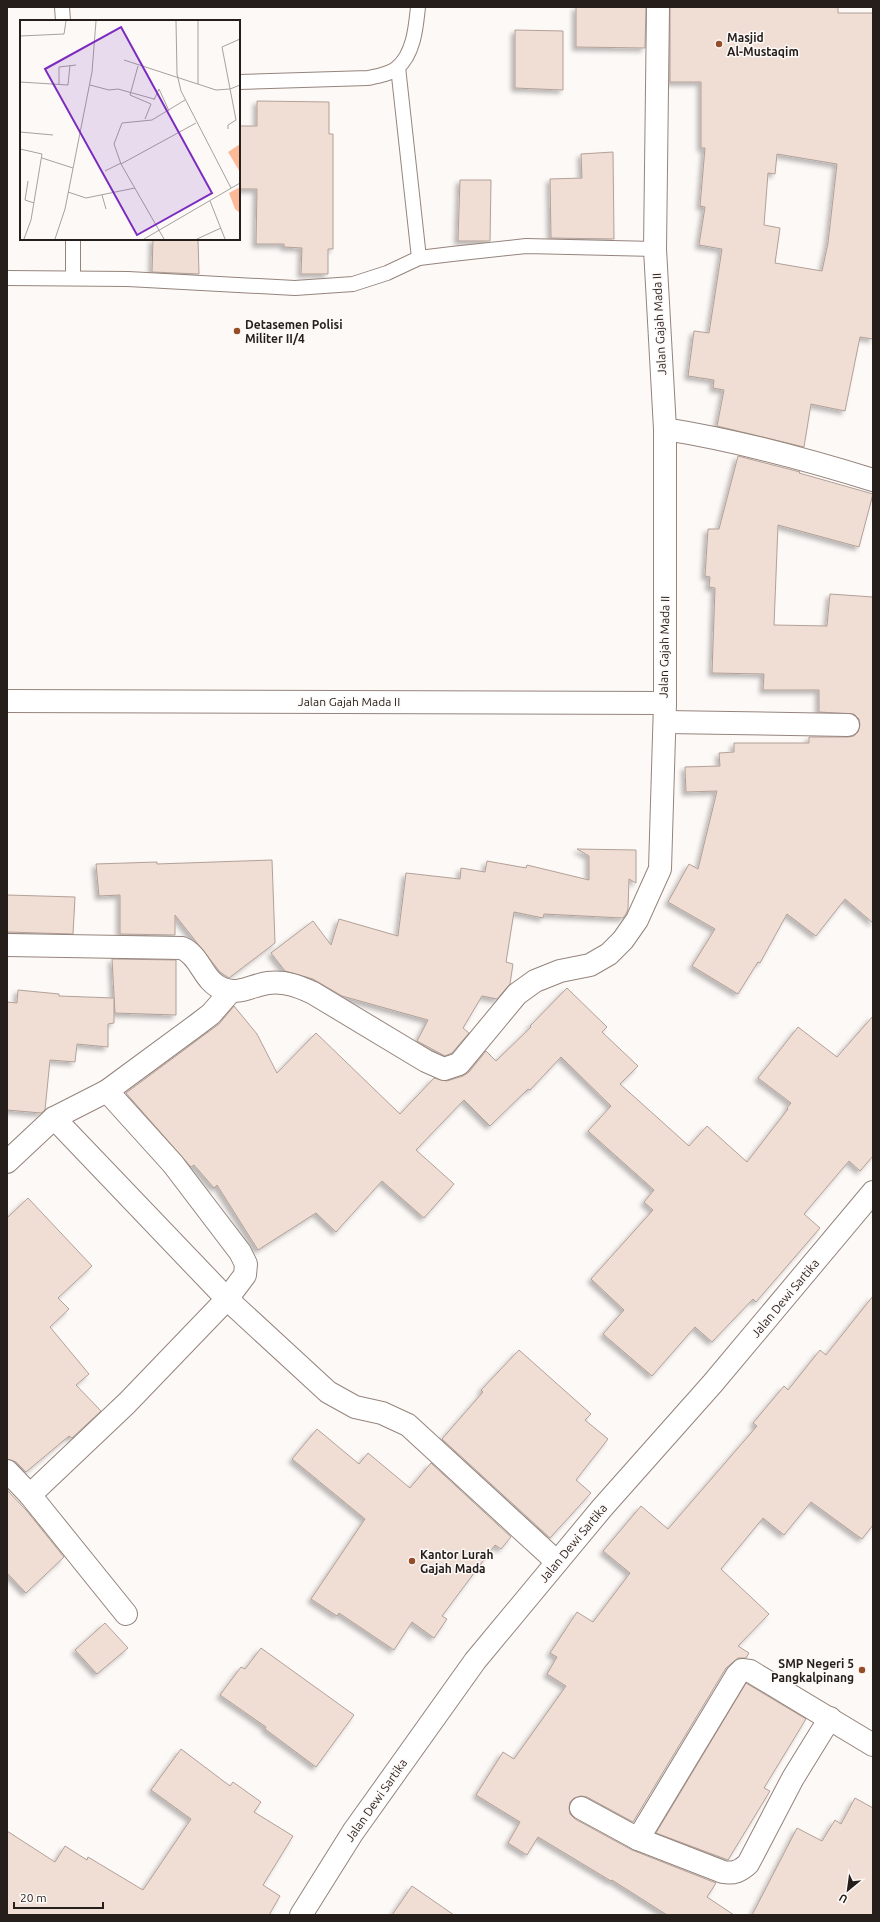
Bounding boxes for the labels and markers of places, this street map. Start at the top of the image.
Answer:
place label: Masjid Al-Mustaqim [727,31,799,58]
marker: Masjid Al-Mustaqim [714,39,724,49]
place label: Detasemen Polisi Militer II/4 [245,318,342,345]
marker: Detasemen Polisi Militer II/4 [232,326,242,336]
place label: Kantor Lurah Gajah Mada [420,1548,493,1575]
marker: Kantor Lurah Gajah Mada [407,1556,417,1566]
place label: SMP Negeri 5 Pangkalpinang [771,1657,854,1684]
marker: SMP Negeri 5 Pangkalpinang [857,1665,867,1675]

